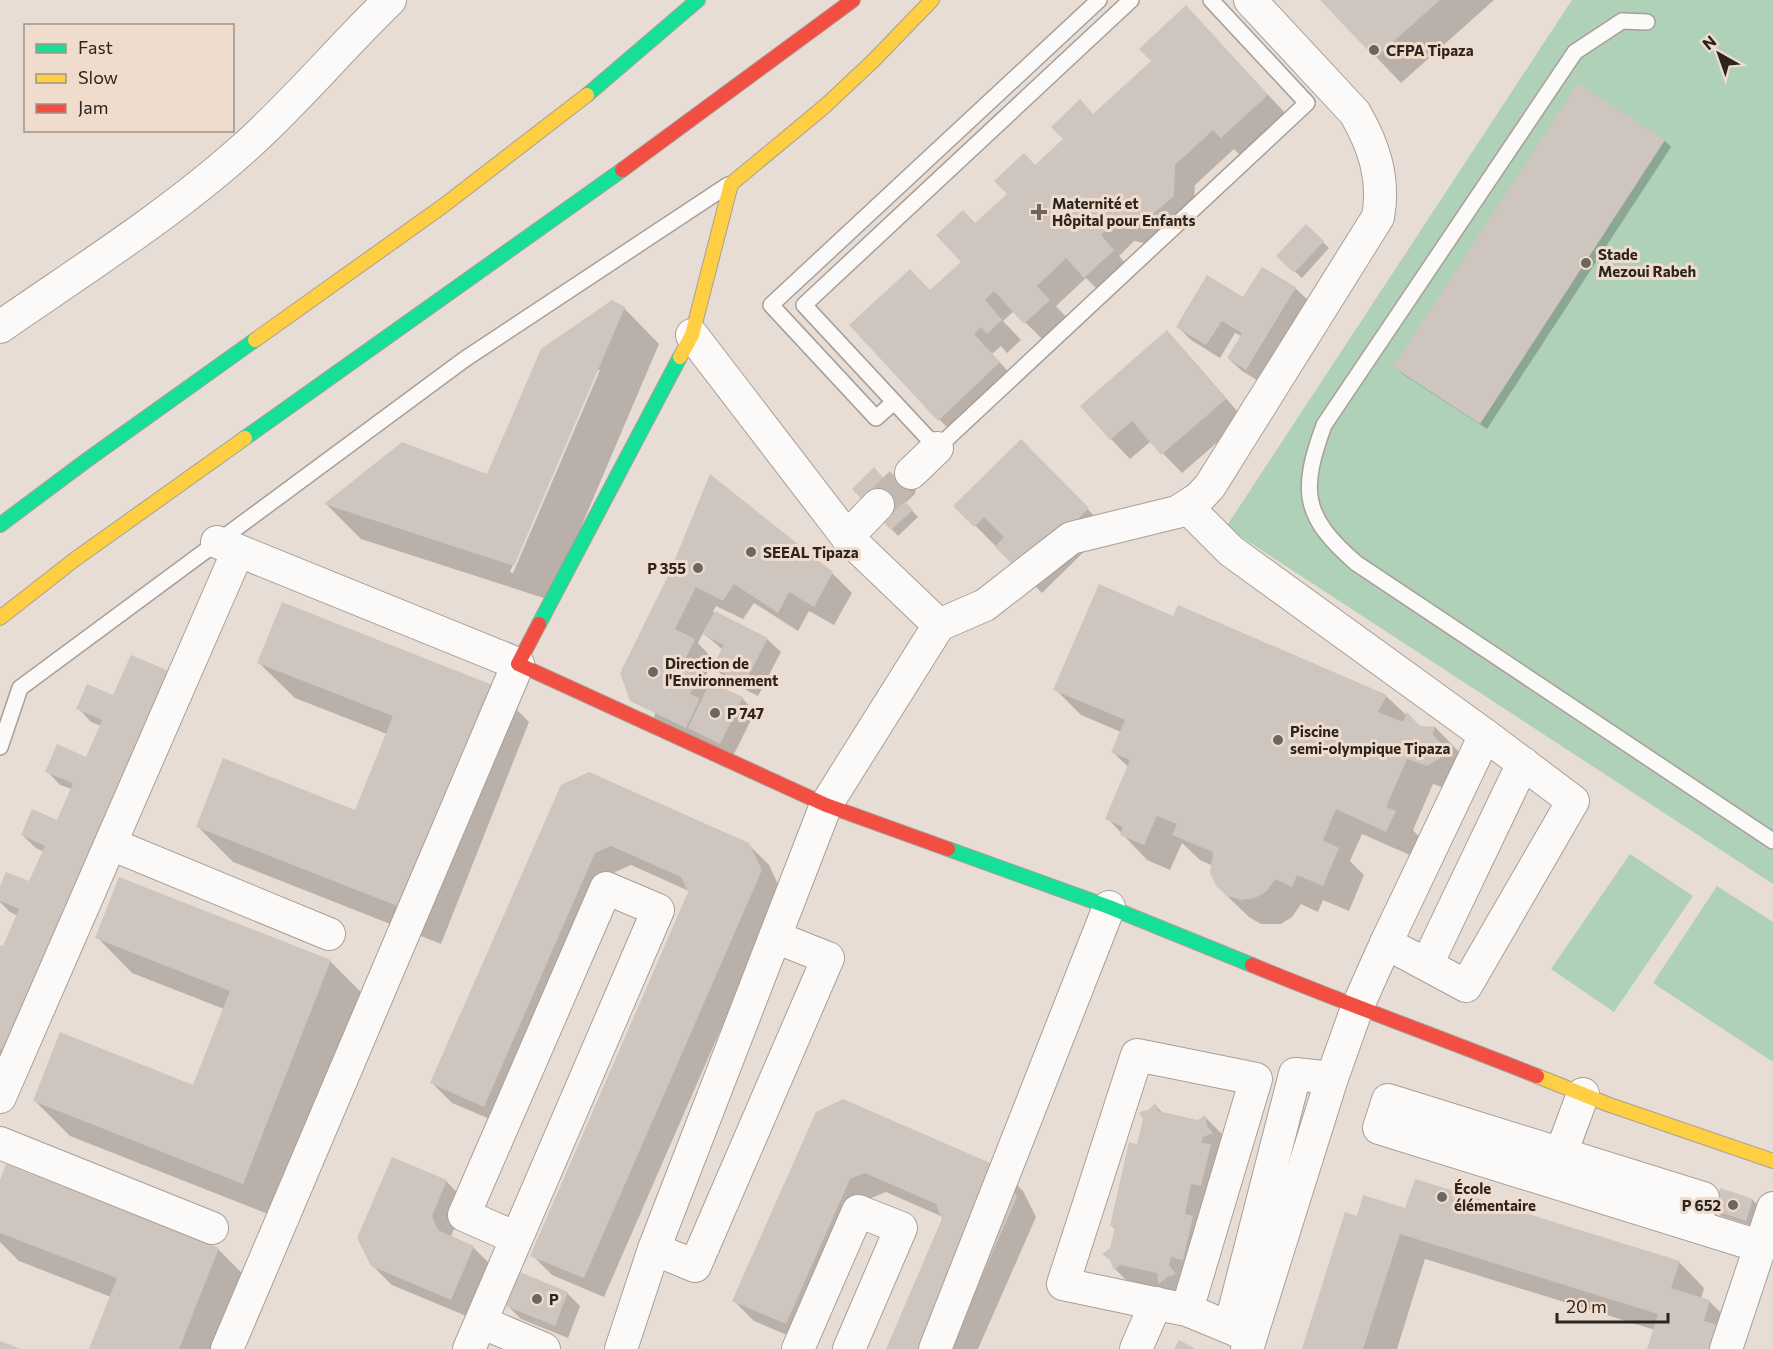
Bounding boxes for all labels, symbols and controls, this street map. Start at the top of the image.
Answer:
legend [24,24,234,132]
north arrow [1689,24,1749,84]
text: N [1698,31,1720,53]
text: Fast [78,36,113,58]
place label: CFPA Tipaza [1386,41,1474,59]
marker: CFPA Tipaza [1367,43,1381,57]
text: Slow [78,66,118,88]
text: Jam [78,96,108,118]
place label: Maternité et Hôpital pour Enfants [1052,194,1195,229]
marker: Maternité et Hôpital pour Enfants [1030,203,1048,221]
place label: Stade Mezoui Rabeh [1598,245,1696,280]
marker: Stade Mezoui Rabeh [1579,256,1593,270]
place label: SEEAL Tipaza [763,543,859,561]
marker: SEEAL Tipaza [744,545,758,559]
place label: P 355 [647,559,686,577]
marker: P 355 [691,561,705,575]
place label: Direction de l'Environnement [665,654,778,689]
marker: Direction de l'Environnement [646,665,660,679]
place label: P 747 [727,704,764,722]
marker: P 747 [708,706,722,720]
place label: Piscine semi-olympique Tipaza [1290,722,1450,757]
marker: Piscine semi-olympique Tipaza [1271,733,1285,747]
place label: École élémentaire [1454,1179,1536,1214]
marker: École élémentaire [1435,1190,1449,1204]
place label: P 652 [1682,1196,1721,1214]
marker: P 652 [1726,1198,1740,1212]
scale bar [1557,1286,1668,1324]
place label: P [549,1290,559,1308]
marker: P [530,1292,544,1306]
text: 20 m [1566,1295,1607,1317]

